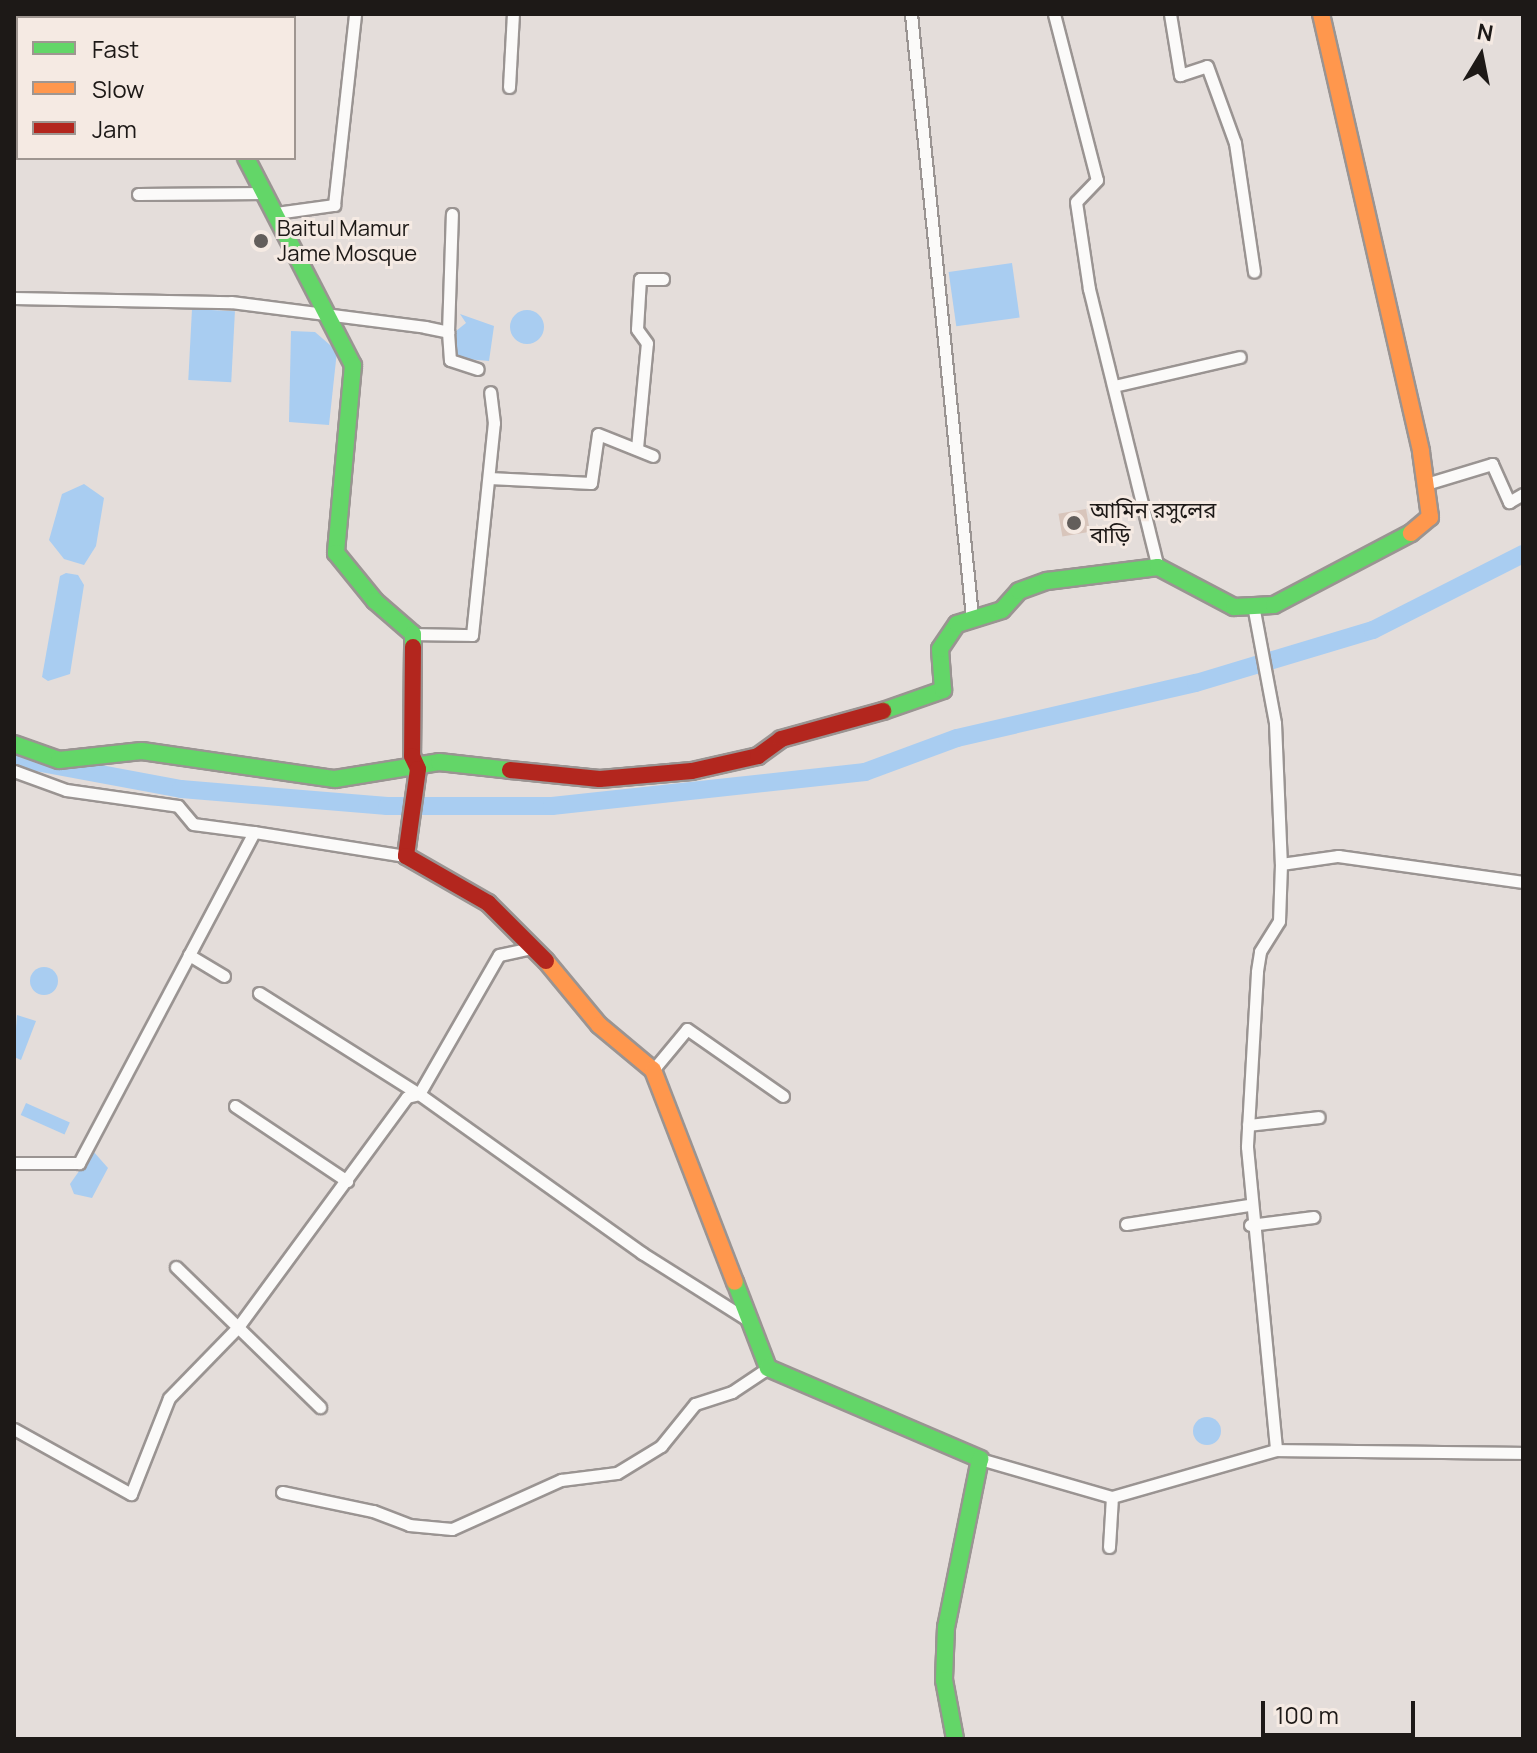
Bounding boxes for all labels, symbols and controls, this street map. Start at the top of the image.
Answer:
legend [16,16,296,160]
north arrow [1441,16,1521,96]
text: N [1475,16,1496,49]
text: Fast [92,32,139,65]
text: Slow [92,72,145,105]
text: Jam [92,112,137,145]
place label: Baitul Mamur Jame Mosque [277,215,417,266]
marker: Baitul Mamur Jame Mosque [252,232,270,250]
place label: আমিন রসুলের বাড়ি [1090,497,1216,548]
marker: আমিন রসুলের বাড়ি [1065,514,1083,532]
scale bar [1265,1685,1419,1735]
text: 100 m [1275,1698,1339,1731]

